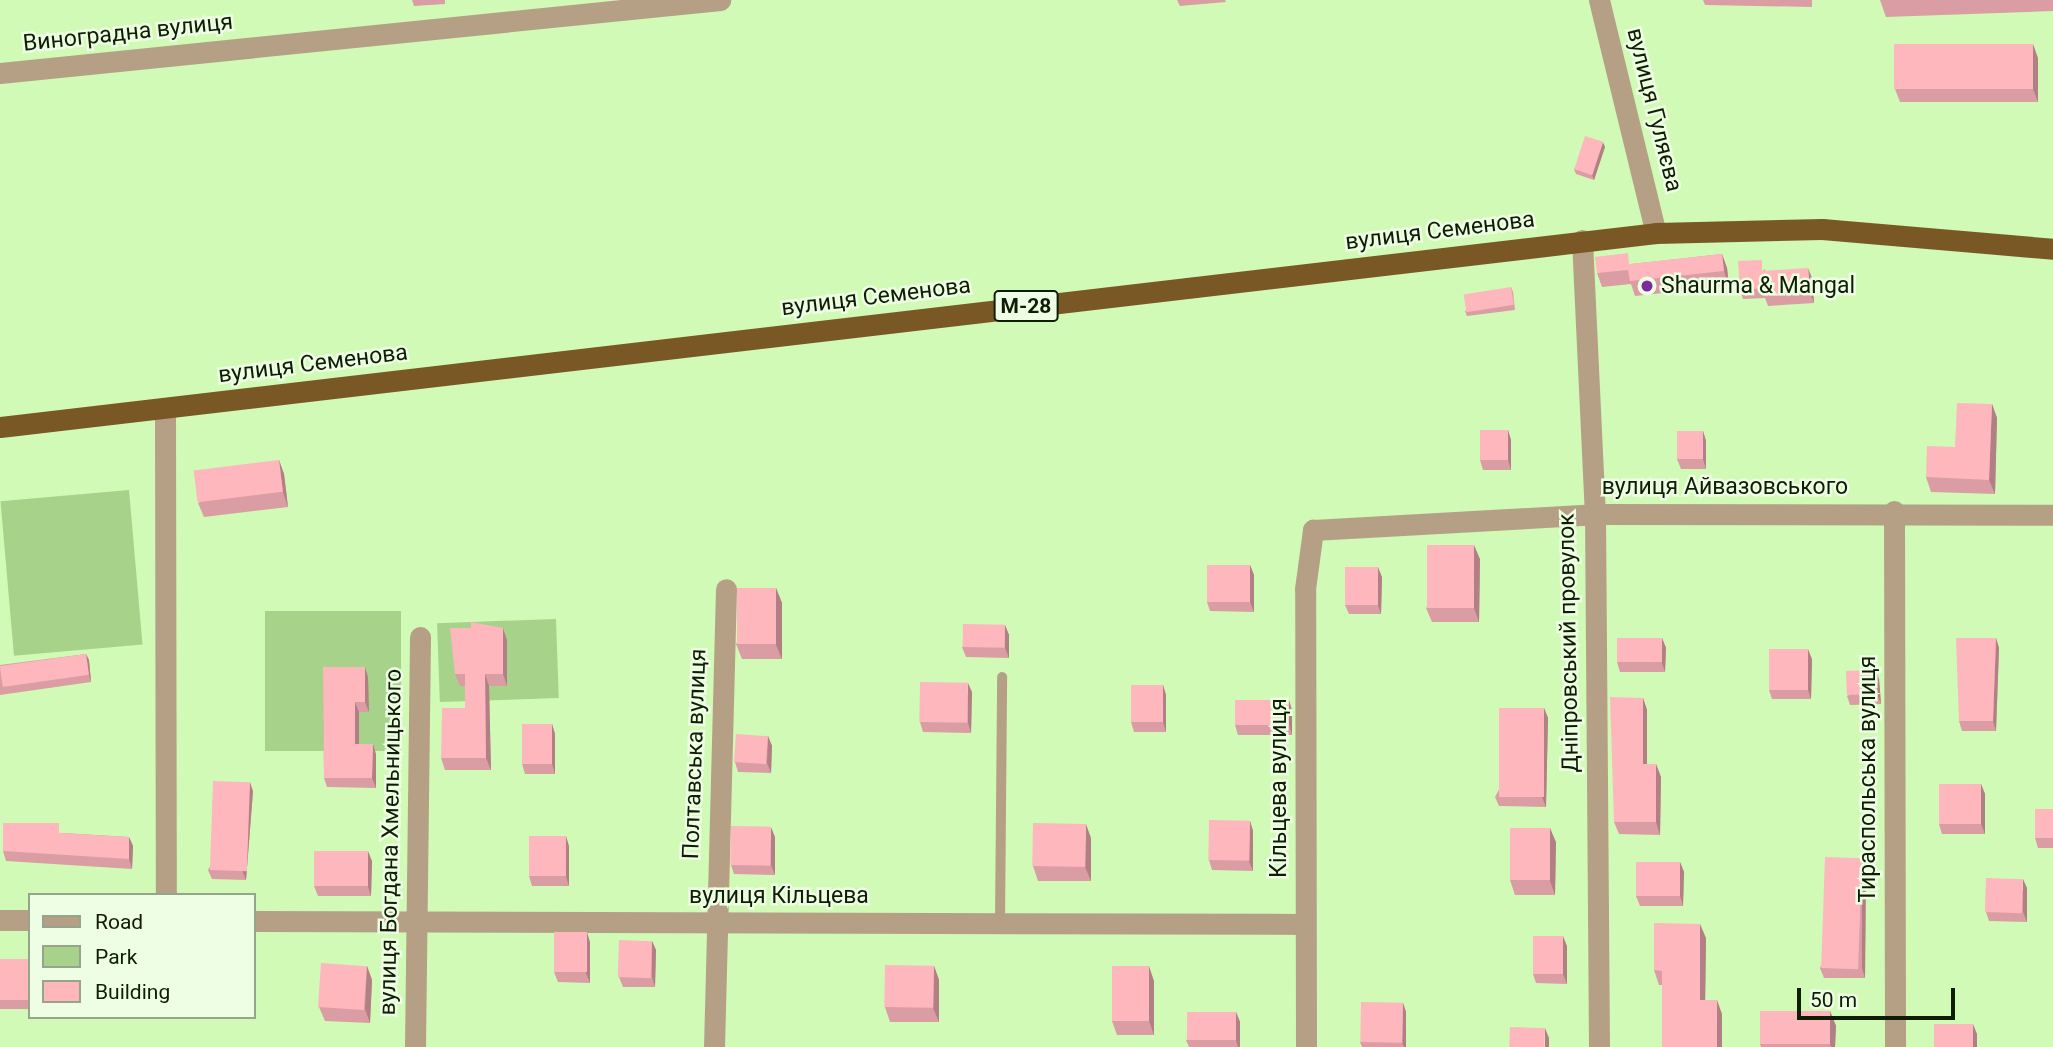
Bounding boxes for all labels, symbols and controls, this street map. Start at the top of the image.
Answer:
street label: Виноградна вулиця [22,8,234,58]
street label: вулиця Гуляєва [1620,25,1688,195]
street label: вулиця Семенова [1344,206,1536,256]
street label: вулиця Семенова [780,272,972,322]
place label: Shaurma & Mangal [1661,272,1855,300]
marker: Shaurma & Mangal [1639,278,1655,294]
road number: М-28 [993,288,1059,324]
street label: вулиця Семенова [217,339,409,389]
street label: вулиця Айвазовського [1602,473,1848,501]
street label: Дніпровський провулок [1553,513,1585,773]
street label: Полтавська вулиця [678,648,712,860]
street label: Тираспольська вулиця [1854,656,1882,902]
street label: вулиця Богдана Хмельницького [374,668,408,1016]
street label: Кільцева вулиця [1265,698,1293,878]
street label: вулиця Кільцева [689,882,869,910]
legend [28,893,256,1019]
text: Road [95,910,143,934]
text: Park [95,945,137,969]
scale bar [1801,974,1958,1018]
text: Building [95,980,170,1004]
text: 50 m [1810,988,1857,1012]

